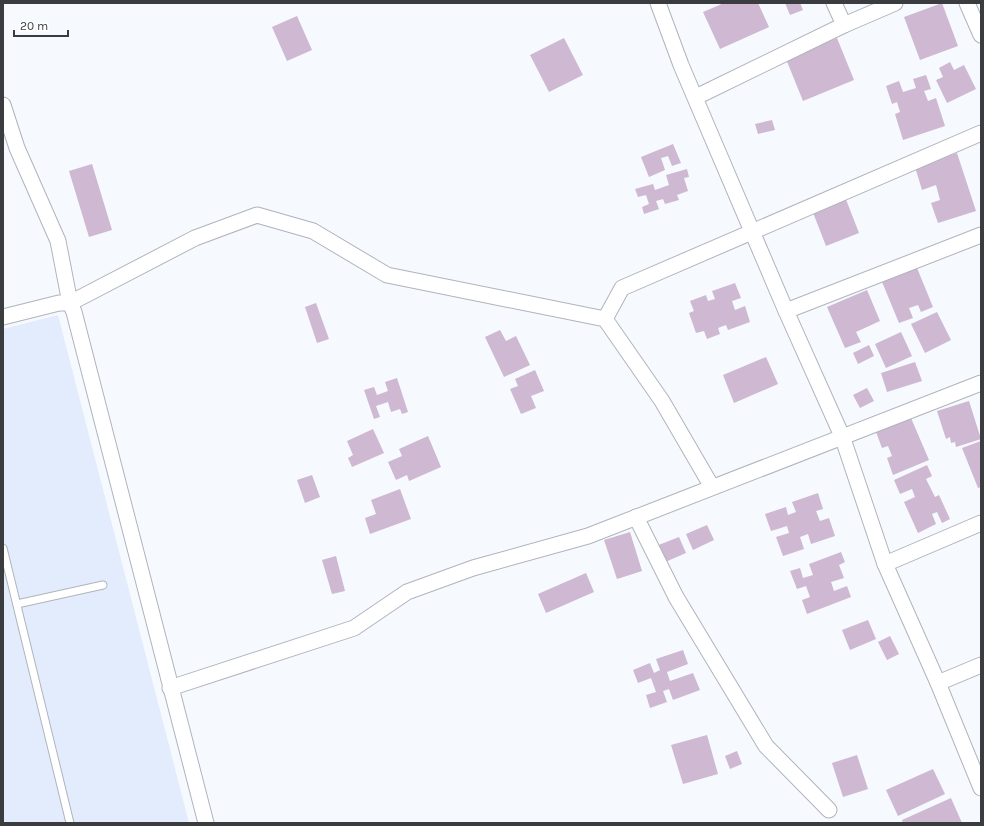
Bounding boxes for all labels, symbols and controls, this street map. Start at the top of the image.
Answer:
scale bar [14,12,68,38]
text: 20 m [20,19,48,33]

